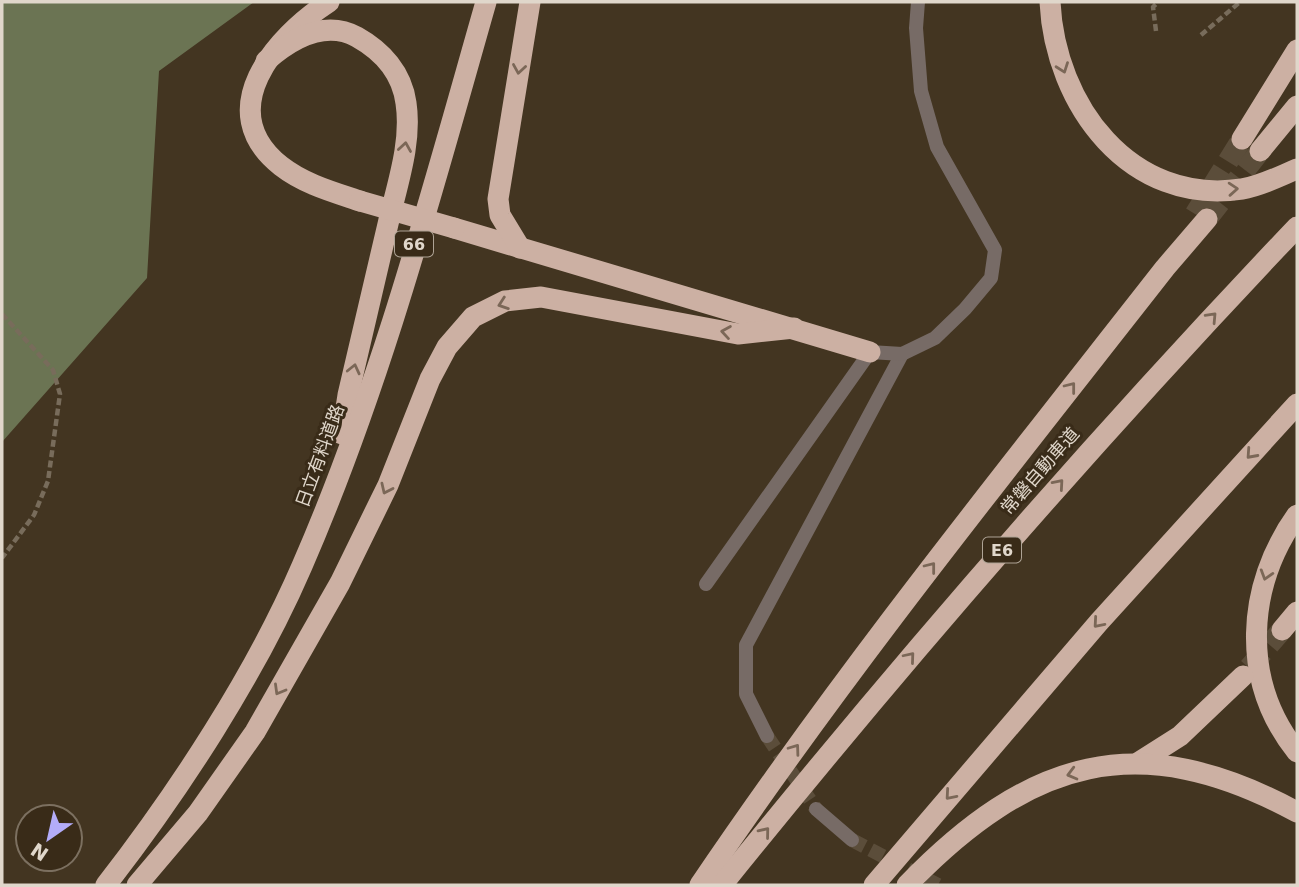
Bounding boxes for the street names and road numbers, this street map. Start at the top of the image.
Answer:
road number: 66 [395,232,433,256]
street label: 日立有料道路 [291,401,348,510]
street label: 常磐自動車道 [996,423,1083,518]
road number: E6 [983,538,1021,562]

